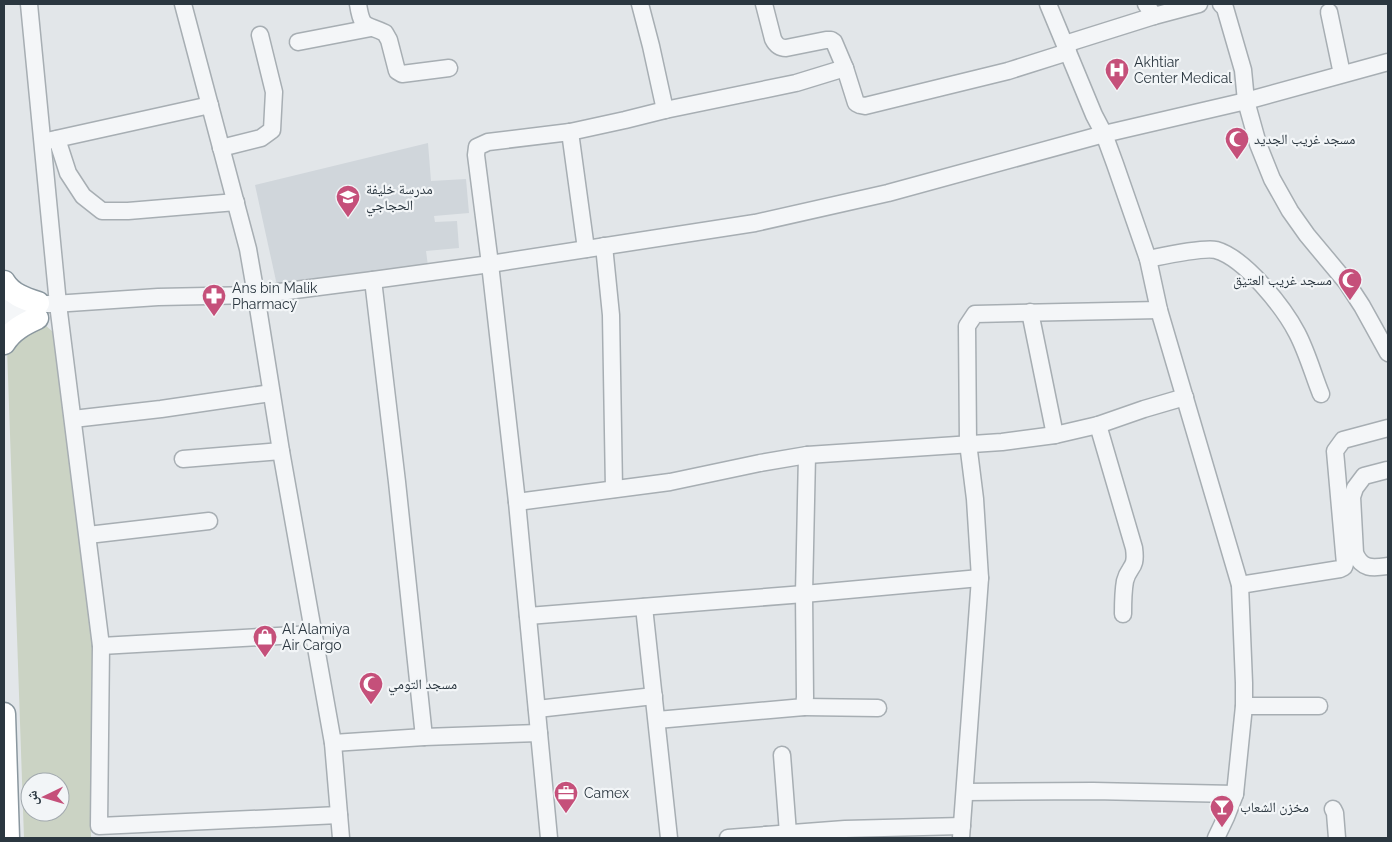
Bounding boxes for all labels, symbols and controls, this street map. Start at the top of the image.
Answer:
place label: Akhtiar Center Medical [1134,54,1232,86]
hospital icon: Akhtiar Center Medical [1104,57,1130,91]
mosque icon: مسجد غريب الجديد [1224,126,1250,160]
place label: مسجد غريب الجديد [1254,131,1355,148]
place label: مدرسة خليفة الحجاجي [366,181,433,217]
school or university icon: مدرسة خليفة الحجاجي [335,184,361,218]
mosque icon: مسجد غريب العتيق [1337,267,1363,301]
place label: مسجد غريب العتيق [1233,272,1332,290]
place label: Ans bin Malik Pharmacy [232,280,318,312]
pharmacy icon: Ans bin Malik Pharmacy [201,283,227,317]
place label: Al Alamiya Air Cargo [282,621,350,653]
shop icon: Al Alamiya Air Cargo [252,624,278,658]
mosque icon: مسجد التومي [358,671,384,705]
place label: مسجد التومي [388,676,457,696]
north arrow [20,772,70,822]
office icon: Camex [553,780,579,814]
place label: Camex [584,785,629,801]
text: ش [23,790,42,806]
bar icon: مخزن الشعاب [1209,794,1235,828]
place label: مخزن الشعاب [1240,799,1309,816]

